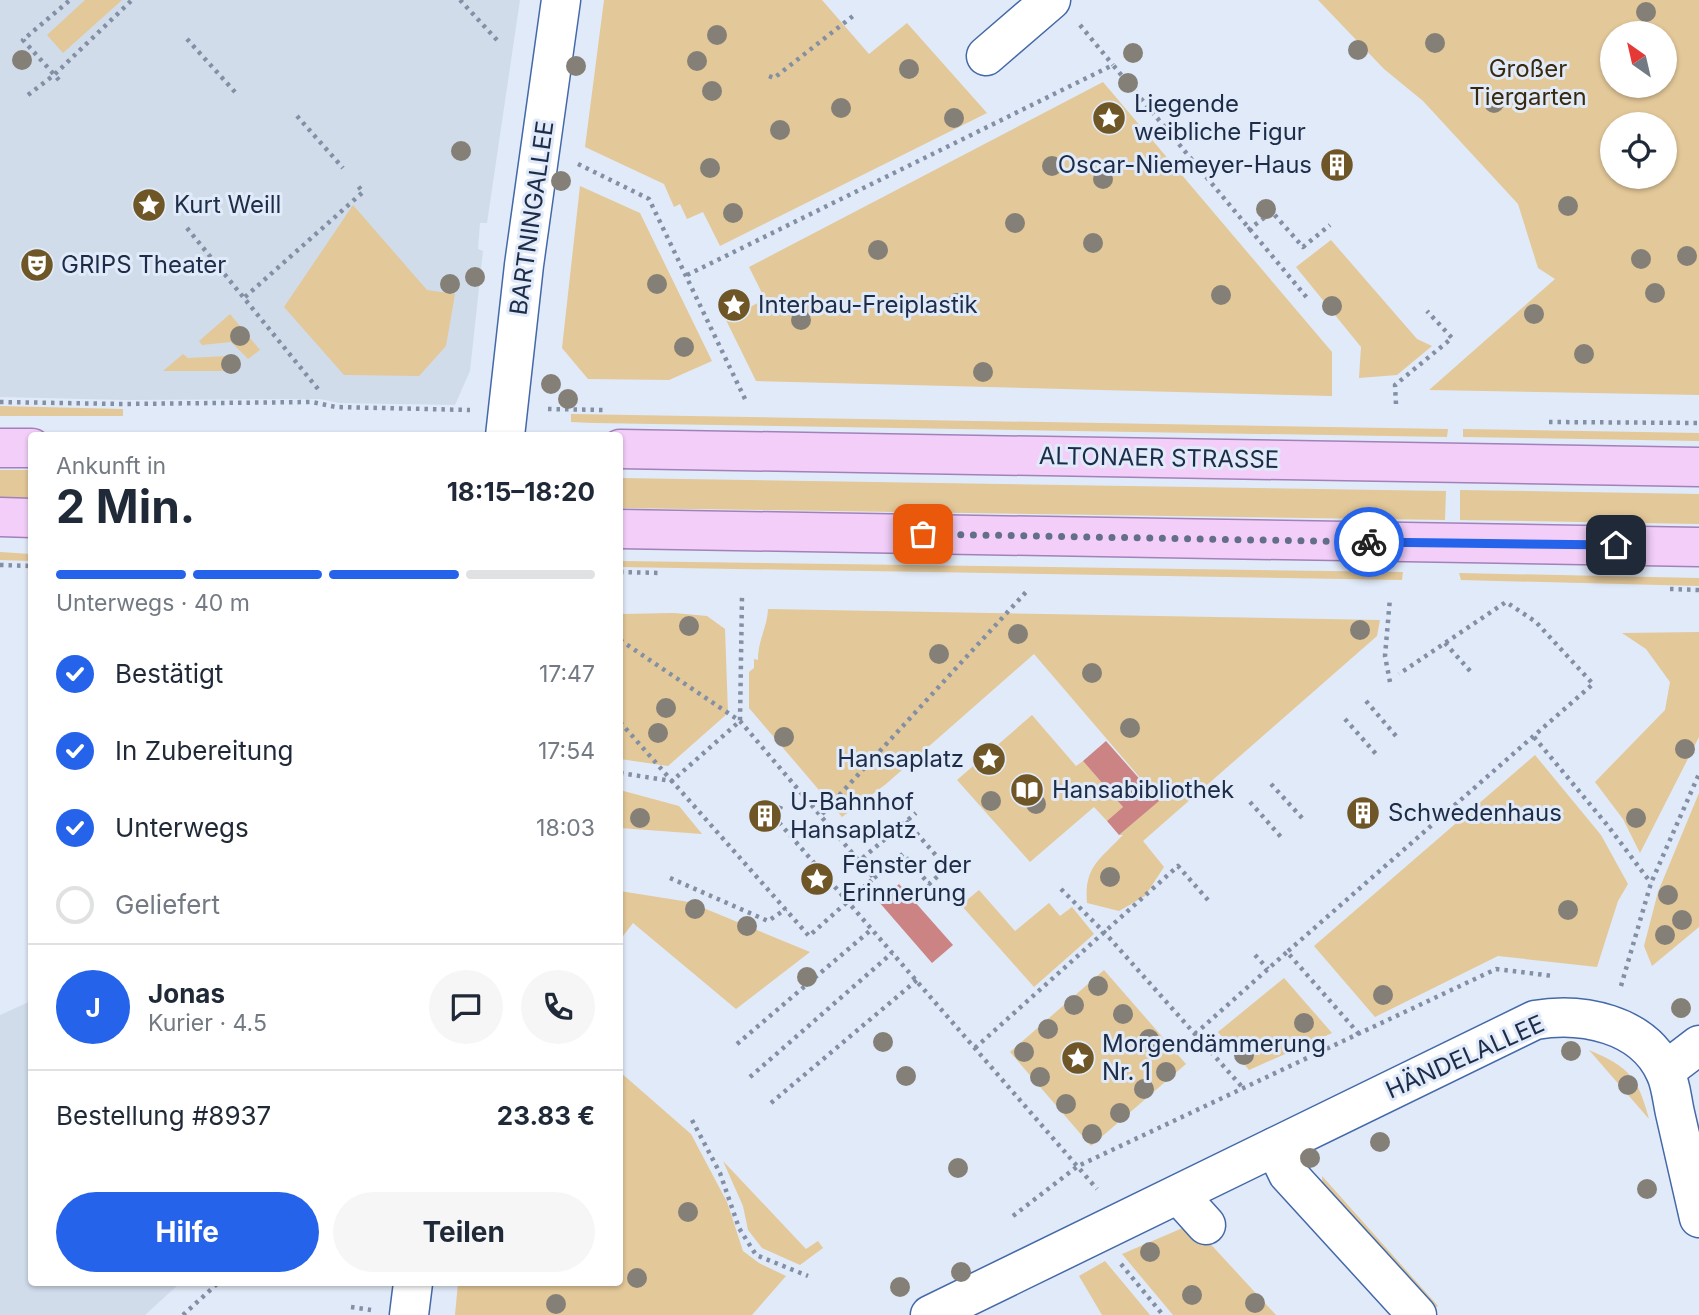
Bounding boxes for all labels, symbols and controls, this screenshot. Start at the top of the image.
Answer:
north arrow [1600,21,1676,98]
map controls [1600,21,1677,189]
park label: Großer Tiergarten [1469,54,1587,111]
place label: Liegende weibliche Figur [1134,89,1306,146]
place icon: Liegende weibliche Figur [1090,99,1128,137]
button: locate [1600,112,1677,189]
street label: BARTNINGALLEE [504,119,559,317]
building icon: Oscar-Niemeyer-Haus [1318,146,1356,184]
place label: Oscar-Niemeyer-Haus [1058,150,1312,179]
place icon: Kurt Weill [130,186,168,224]
place label: Kurt Weill [174,190,281,219]
theatre icon: GRIPS Theater [18,246,56,284]
place label: GRIPS Theater [61,250,226,279]
place icon: Interbau-Freiplastik [715,286,753,324]
place label: Interbau-Freiplastik [758,290,978,319]
street label: ALTONAER STRASSE [1039,441,1279,474]
text: Ankunft in [56,452,166,480]
text: 18:15–18:20 [447,476,595,507]
text: 2 Min. [56,478,195,534]
pin [893,504,953,564]
courier [1334,507,1404,577]
icon: bag [904,515,942,553]
pin [1586,515,1646,575]
icon: bike [1350,523,1388,561]
icon: home [1597,526,1635,564]
text: Unterwegs · 40 m [56,589,250,617]
icon: check [56,655,94,693]
text: Bestätigt [115,658,223,689]
text: 17:47 [539,660,595,688]
icon: check [56,732,94,770]
text: In Zubereitung [115,735,293,766]
text: 17:54 [538,737,595,765]
place icon: Hansaplatz [970,740,1008,778]
place label: Hansaplatz [837,744,964,773]
library icon: Hansabibliothek [1008,771,1046,809]
place label: Hansabibliothek [1052,775,1234,804]
place label: U-Bahnhof Hansaplatz [790,787,917,844]
building icon: Schwedenhaus [1344,794,1382,832]
building icon: U-Bahnhof Hansaplatz [746,797,784,835]
place label: Schwedenhaus [1388,798,1562,827]
icon: check [56,809,94,847]
text: Unterwegs [115,812,249,843]
text: 18:03 [536,814,595,842]
place label: Fenster der Erinnerung [842,850,971,907]
place icon: Fenster der Erinnerung [798,860,836,898]
text: Geliefert [115,889,220,920]
button: chat [429,970,503,1044]
button: phone [521,970,595,1044]
text: Jonas [148,978,225,1009]
text: J [85,992,101,1023]
text: Kurier · 4.5 [148,1009,267,1037]
street label: HÄNDELALLEE [1381,1009,1549,1104]
place label: Morgendämmerung Nr. 1 [1102,1029,1326,1086]
place icon: Morgendämmerung Nr. 1 [1059,1039,1097,1077]
text: Bestellung #8937 [56,1100,271,1131]
text: 23.83 € [497,1100,595,1131]
button: Hilfe [56,1192,319,1272]
button: Teilen [333,1192,595,1272]

